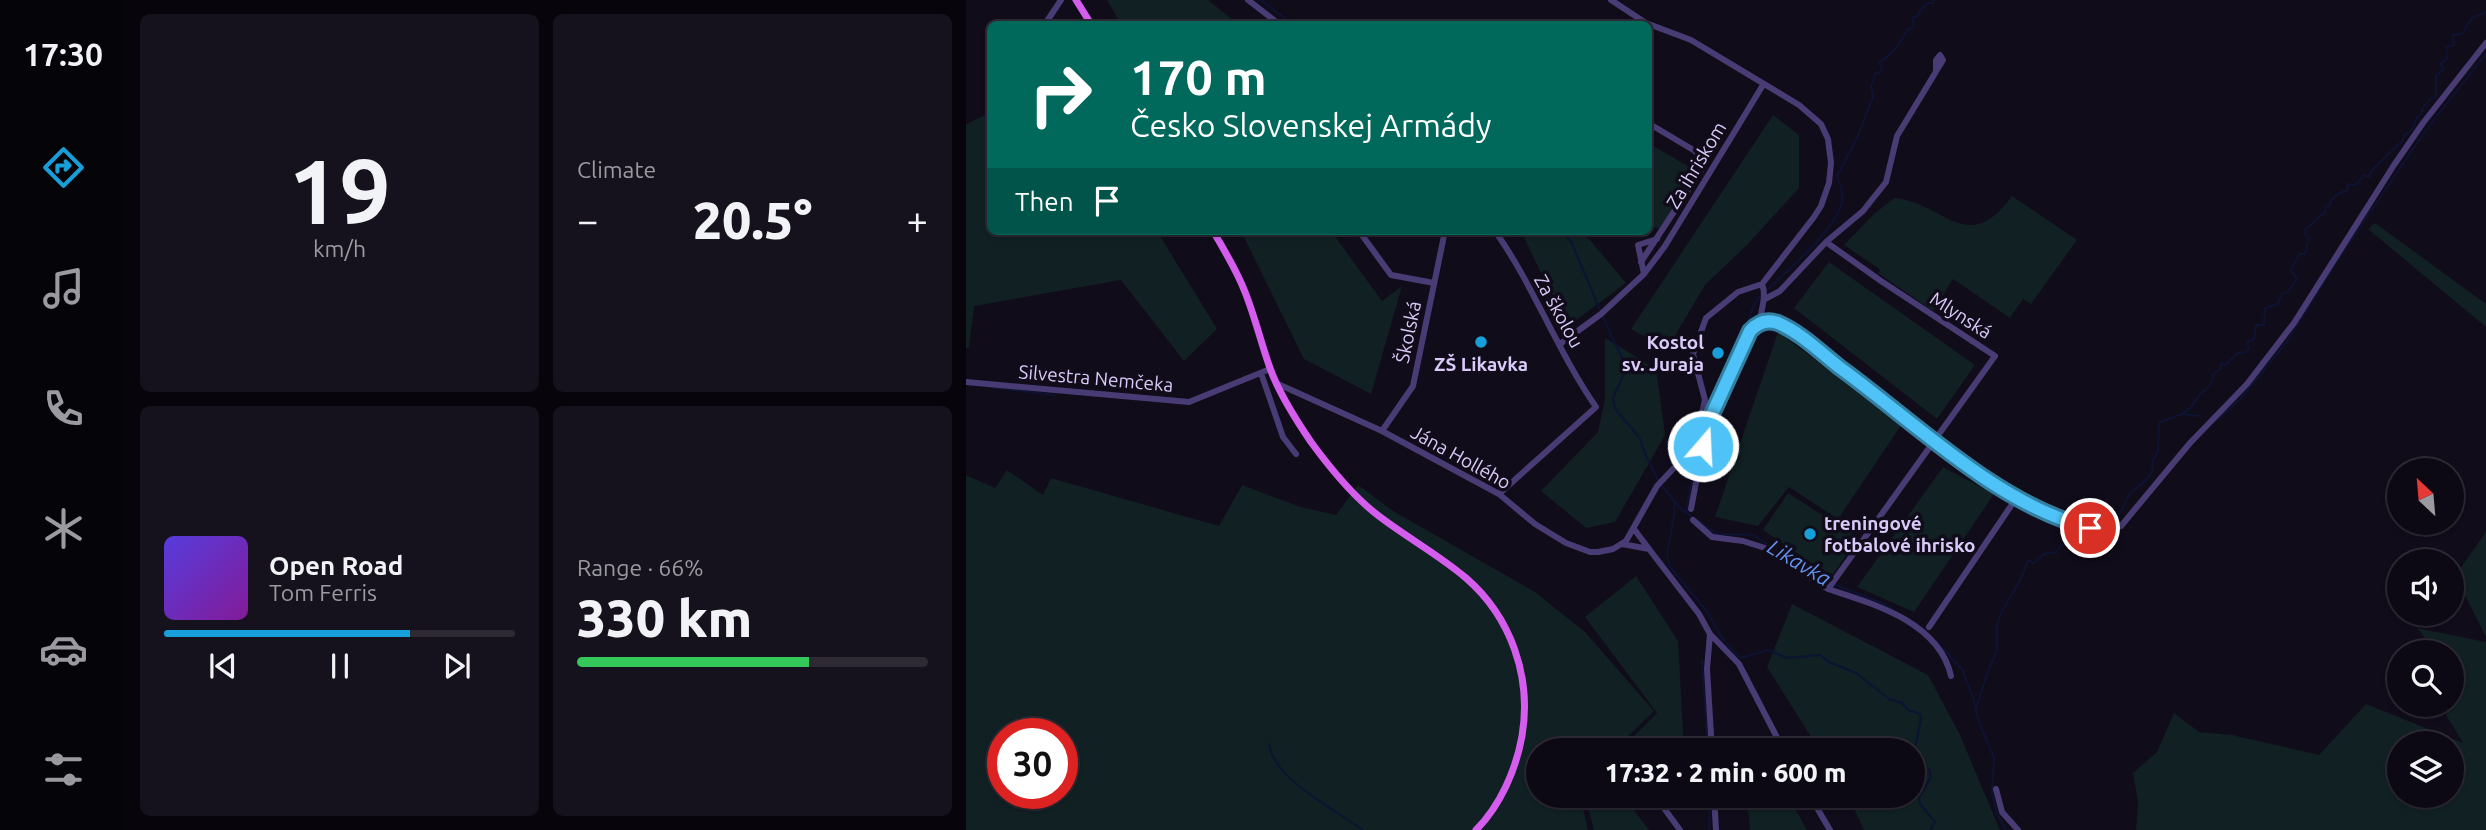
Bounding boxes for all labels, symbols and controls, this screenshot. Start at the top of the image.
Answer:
text: 17:30 [23,36,103,72]
icon: right [1015,49,1106,140]
text: 170 m [1130,49,1267,104]
text: Česko Slovenskej Armády [1130,107,1491,143]
street label: Za ihriskom [1662,118,1730,212]
text: 19 [288,139,391,241]
icon: directions [39,143,88,192]
text: Climate [577,157,656,182]
icon: arrive [1088,182,1126,220]
text: Then [1015,187,1074,216]
text: 20.5° [693,191,812,249]
text: − [577,199,598,241]
text: + [907,199,928,241]
text: km/h [313,236,366,261]
icon: music [39,264,88,313]
street label: Za školou [1530,270,1588,352]
street label: Mlynská [1926,287,1996,343]
street label: Školská [1391,299,1425,365]
place label: Kostol sv. Juraja [1622,331,1704,375]
marker: ZŠ Likavka [1473,334,1489,350]
marker: Kostol sv. Juraja [1710,345,1726,361]
place label: ZŠ Likavka [1434,353,1528,375]
street label: Silvestra Nemčeka [1018,360,1174,396]
icon: phone [39,384,88,433]
position arrow [1666,409,1740,483]
street label: Jána Hollého [1407,421,1515,493]
north arrow [2387,458,2464,536]
map controls [2387,458,2464,808]
pin [2060,498,2120,558]
icon: climate [39,504,88,553]
icon: arrive [2071,509,2109,547]
place label: treningové fotbalové ihrisko [1824,512,1975,556]
marker: treningové fotbalové ihrisko [1802,526,1818,542]
water label: Likavka [1764,534,1835,590]
button: sound [2387,549,2464,626]
text: Open Road [269,551,403,580]
text: Range · 66% [577,555,704,580]
text: Tom Ferris [269,580,377,605]
text: 330 km [577,589,752,647]
icon: car [39,625,88,674]
button: search [2387,640,2464,717]
icon: previous [204,647,242,685]
icon: pause [321,647,359,685]
icon: next [438,647,476,685]
speed limit sign: 30 [987,718,1078,809]
button: layers [2387,731,2464,808]
icon: filters [39,745,88,794]
text: 17:32 · 2 min · 600 m [1605,758,1846,787]

